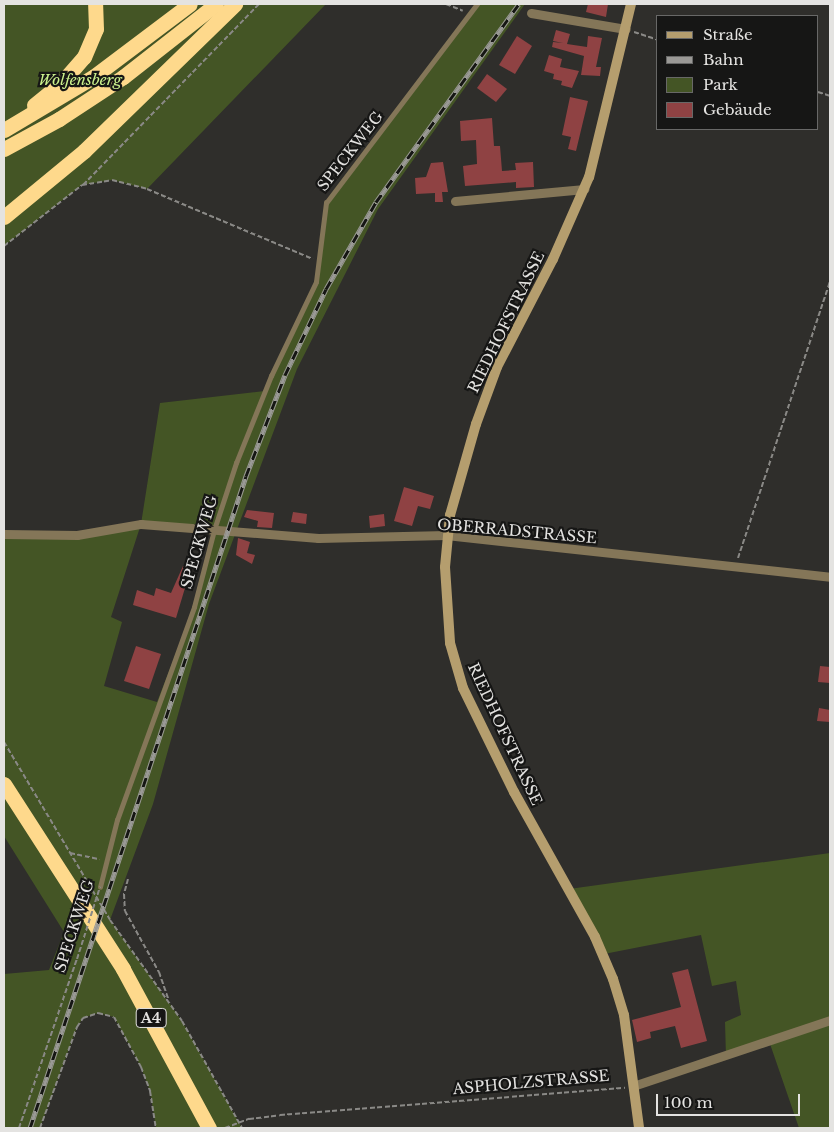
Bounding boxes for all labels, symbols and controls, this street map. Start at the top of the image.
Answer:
legend [656,15,819,130]
text: Straße [703,25,753,44]
text: Bahn [703,50,743,69]
park label: Wolfensberg [38,71,122,89]
text: Park [703,75,738,94]
text: Gebäude [703,100,772,119]
street label: SPECKWEG [313,108,387,194]
street label: RIEDHOFSTRASSE [464,248,548,396]
street label: SPECKWEG [177,493,221,591]
street label: OBERRADSTRASSE [437,515,597,547]
street label: RIEDHOFSTRASSE [464,660,546,808]
street label: SPECKWEG [51,877,97,975]
road number: A4 [135,1006,167,1030]
street label: ASPHOLZSTRASSE [452,1066,610,1098]
scale bar [659,1084,803,1116]
text: 100 m [664,1093,713,1112]

